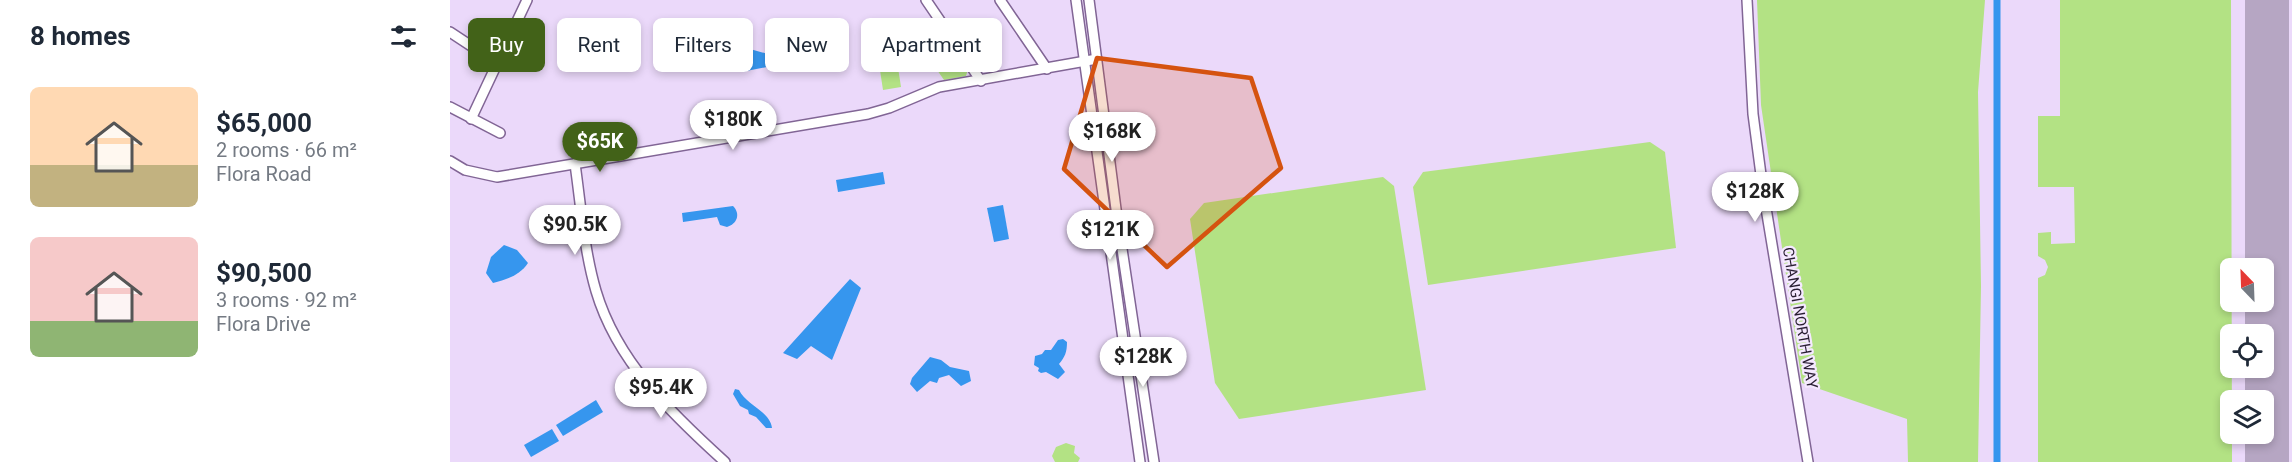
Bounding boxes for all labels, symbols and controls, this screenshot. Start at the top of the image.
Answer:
chip: Buy [468,18,545,72]
chip: Rent [557,18,641,72]
chip: Filters [653,18,753,72]
chip: New [765,18,849,72]
chip: Apartment [861,18,1002,72]
icon: filters [387,20,420,53]
text: 8 homes [30,21,131,51]
pin: $180K [691,100,775,151]
text: $180K [704,107,762,131]
text: $65,000 [216,108,312,138]
icon: home [78,111,150,183]
pin: $168K [1070,112,1154,163]
text: $168K [1083,119,1141,143]
pin: $65K [564,122,636,173]
text: $65K [576,129,624,153]
text: 2 rooms · 66 m² [216,138,357,162]
text: Flora Road [216,162,311,186]
pin: $128K [1713,172,1797,223]
text: $128K [1726,179,1784,203]
pin: $90.5K [526,205,624,256]
pin: $121K [1068,210,1152,261]
text: $90.5K [543,212,607,236]
text: $121K [1081,217,1139,241]
street label: CHANGI NORTH WAY [1779,246,1821,390]
text: $90,500 [216,258,312,288]
north arrow [2220,258,2274,312]
map controls [2220,258,2274,444]
icon: home [78,261,150,333]
text: 3 rooms · 92 m² [216,288,357,312]
text: Flora Drive [216,312,310,336]
button: locate [2220,324,2274,378]
pin: $128K [1101,337,1185,388]
text: $128K [1114,344,1172,368]
pin: $95.4K [612,368,710,419]
text: $95.4K [629,375,693,399]
button: layers [2220,390,2274,444]

